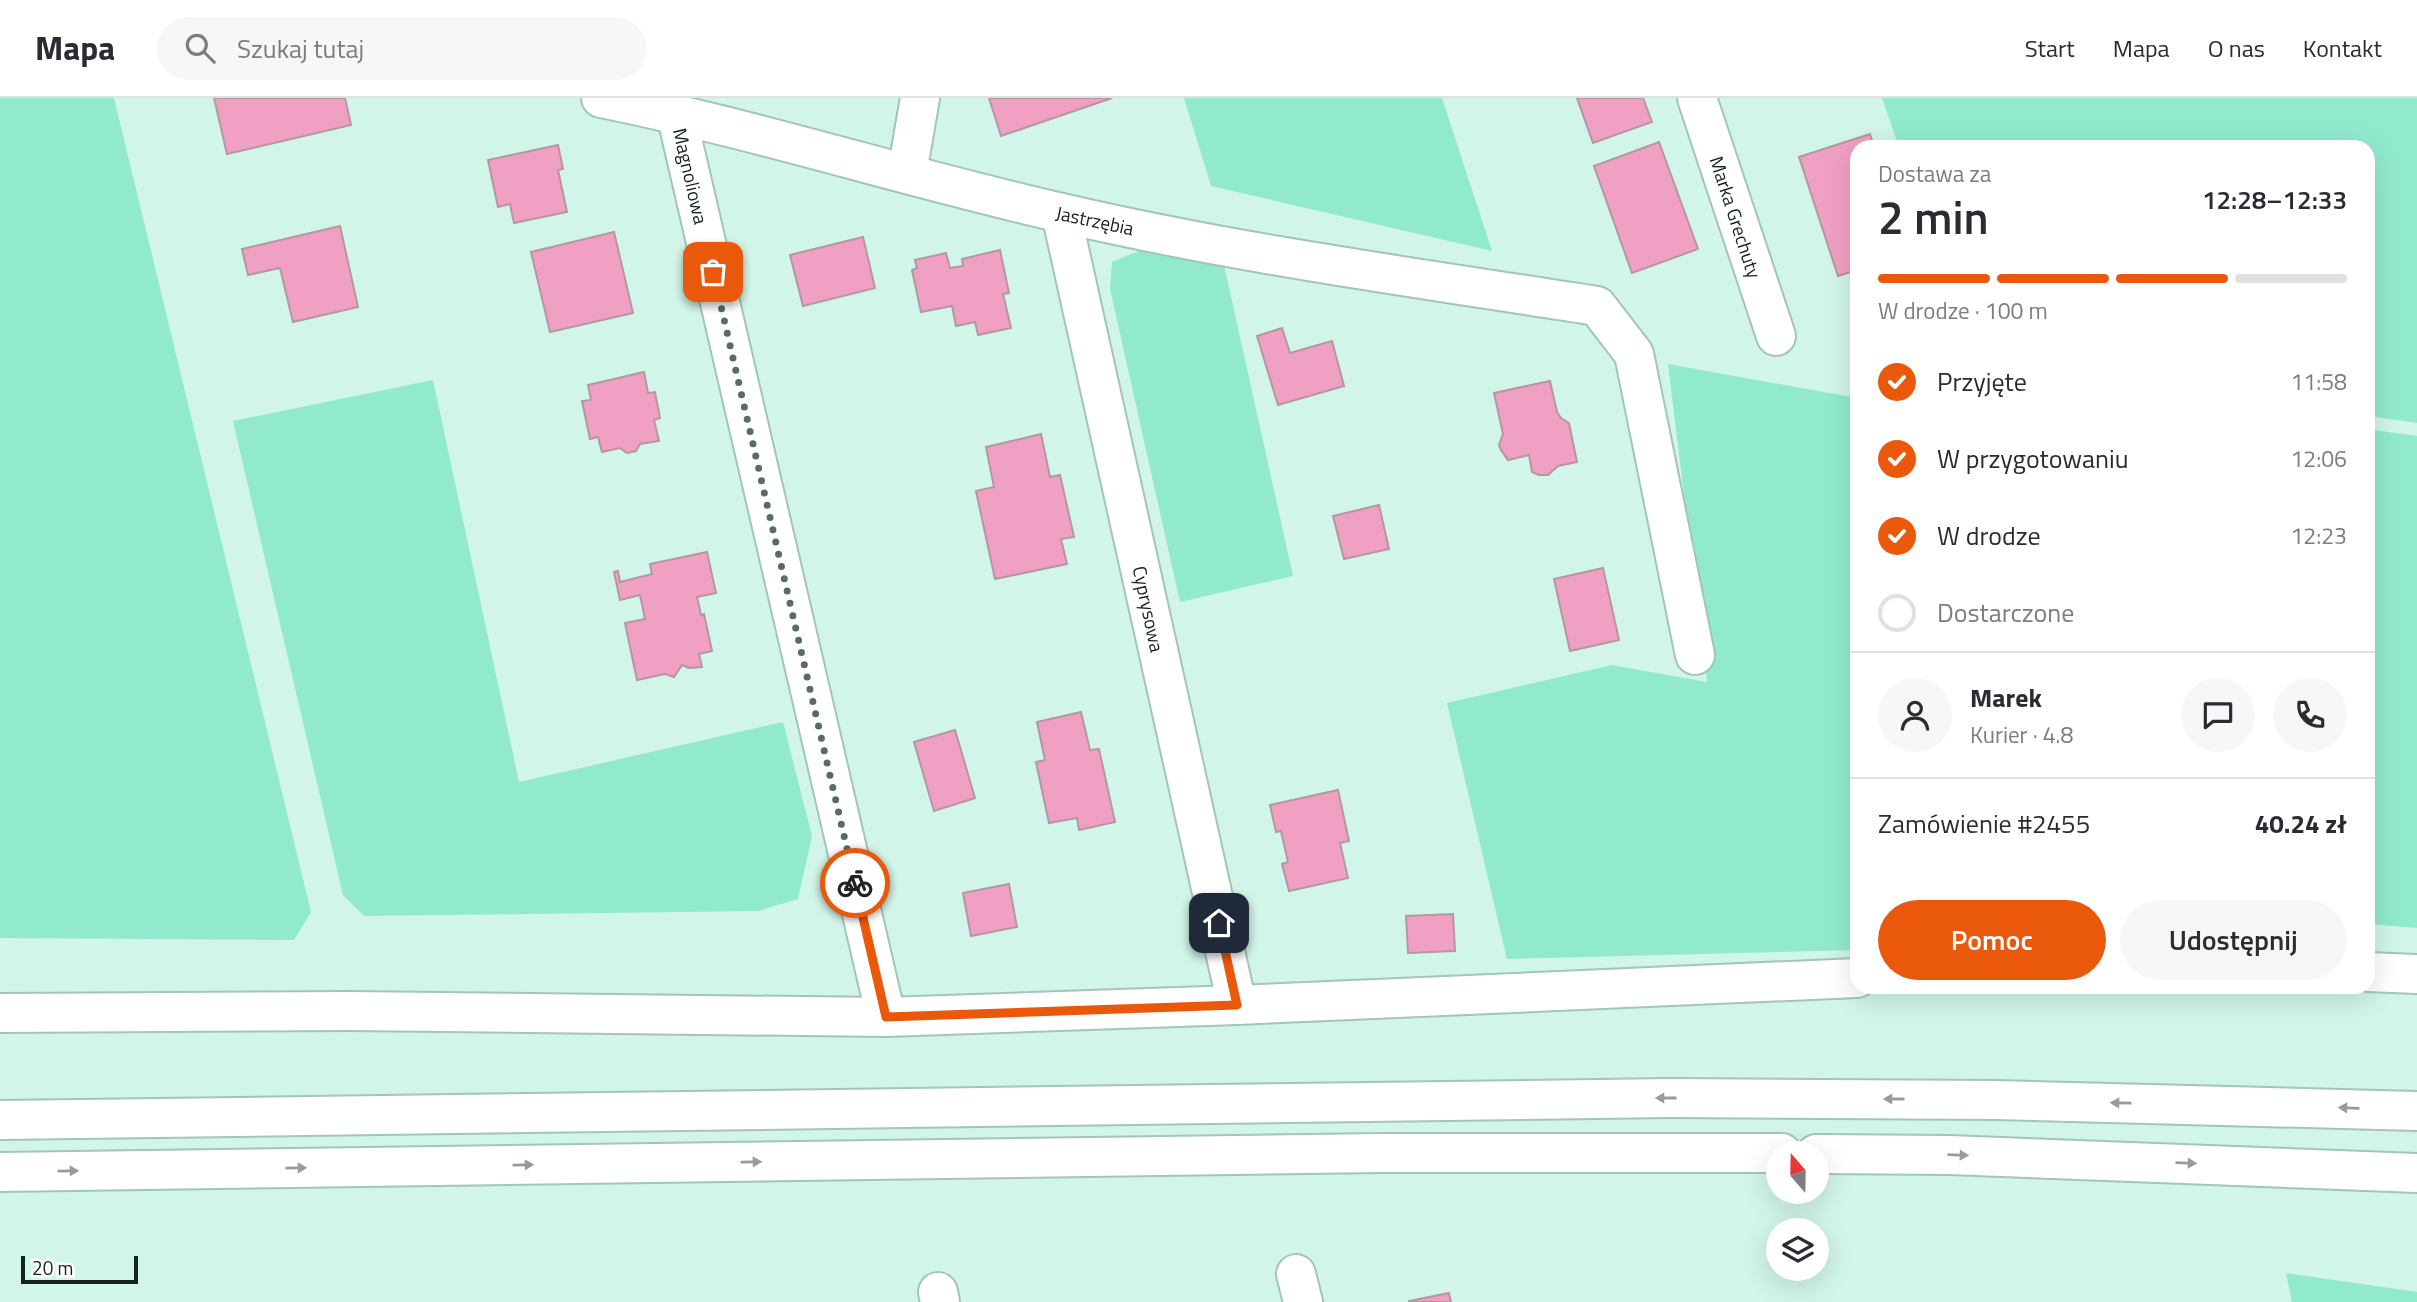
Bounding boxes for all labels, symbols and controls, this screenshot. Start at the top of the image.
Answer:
search box [157,17,647,80]
text: Mapa [35,23,115,73]
icon: search [181,29,219,67]
text: Szukaj tutaj [237,29,364,68]
text: Start [2025,30,2075,66]
text: Mapa [2113,30,2170,66]
text: O nas [2208,30,2265,66]
text: Kontakt [2303,30,2382,66]
street label: Magnoliowa [666,125,716,227]
street label: Marka Grechuty [1703,152,1769,282]
text: Dostawa za [1878,156,1991,191]
text: 12:28–12:33 [2202,180,2347,219]
text: 2 min [1878,182,1989,252]
street label: Jastrzębia [1053,198,1137,242]
pin [683,242,743,302]
icon: bag [694,253,732,291]
text: W drodze · 100 m [1878,293,2048,328]
text: Przyjęte [1937,362,2027,401]
icon: check [1878,363,1916,401]
text: 11:58 [2290,364,2347,399]
text: W przygotowaniu [1937,439,2128,478]
icon: check [1878,440,1916,478]
text: 12:06 [2290,441,2347,476]
text: W drodze [1937,516,2041,555]
icon: check [1878,517,1916,555]
text: 12:23 [2290,518,2347,553]
street label: Cyprysowa [1126,563,1172,655]
text: Dostarczone [1937,593,2074,632]
button: person [1878,678,1952,752]
text: Marek [1970,678,2042,717]
button: chat [2181,678,2255,752]
button: phone [2273,678,2347,752]
text: Kurier · 4.8 [1970,717,2073,752]
text: Zamówienie #2455 [1878,804,2090,843]
text: 40.24 zł [2255,804,2347,843]
courier [820,848,890,918]
icon: bike [836,864,874,902]
pin [1189,893,1249,953]
button: Pomoc [1878,900,2106,980]
button: Udostępnij [2120,900,2347,980]
icon: home [1200,904,1238,942]
one-way arrow [1655,1092,1677,1104]
one-way arrow [1883,1093,1905,1105]
one-way arrow [2110,1097,2132,1108]
one-way arrow [2338,1103,2360,1114]
north arrow [1766,1141,1829,1204]
map controls [1766,1141,1829,1281]
one-way arrow [1947,1150,1969,1161]
one-way arrow [740,1156,762,1168]
one-way arrow [2175,1157,2197,1168]
one-way arrow [512,1159,534,1171]
one-way arrow [285,1162,307,1174]
one-way arrow [57,1165,79,1177]
button: layers [1766,1218,1829,1281]
scale bar [21,1253,138,1285]
text: 20 m [32,1253,73,1282]

